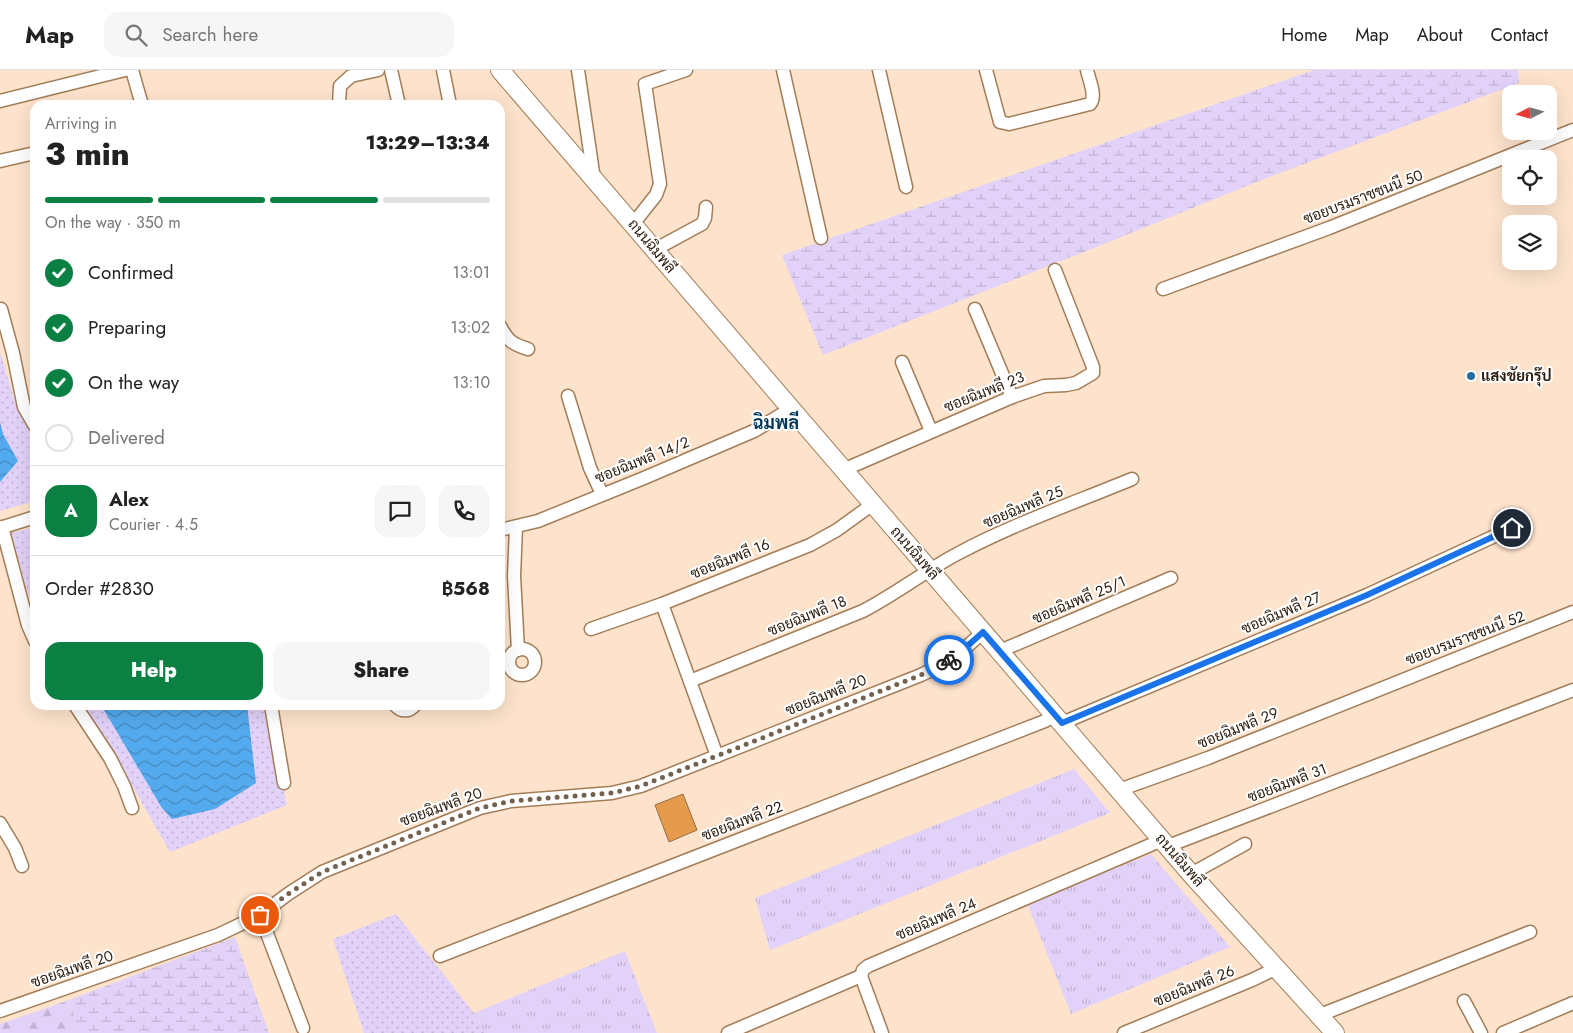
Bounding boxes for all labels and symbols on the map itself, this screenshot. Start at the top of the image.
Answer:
north arrow [1502,85,1558,140]
street label: ซอยบรมราชชนนี 50 [1300,164,1426,230]
street label: ถนนฉิมพลี [623,214,681,278]
place label: แสงชัยกรุ๊ป [1481,365,1552,387]
street label: ซอยฉิมพลี 23 [940,366,1028,418]
marker: แสงชัยกรุ๊ป [1465,370,1477,382]
district label: ฉิมพลี [753,410,799,436]
street label: ซอยฉิมพลี 14/2 [591,431,693,489]
street label: ซอยฉิมพลี 25 [979,480,1067,534]
pin [1491,507,1533,549]
street label: ถนนฉิมพลี [885,521,945,585]
street label: ซอยฉิมพลี 16 [687,533,773,585]
street label: ซอยฉิมพลี 25/1 [1029,570,1129,630]
street label: ซอยฉิมพลี 27 [1238,586,1324,640]
street label: ซอยฉิมพลี 18 [764,590,850,642]
street label: ซอยบรมราชชนนี 52 [1402,605,1528,671]
courier [924,635,974,685]
street label: ซอยฉิมพลี 20 [782,669,870,721]
street label: ซอยฉิมพลี 29 [1194,702,1282,754]
street label: ซอยฉิมพลี 31 [1244,758,1330,808]
street label: ซอยฉิมพลี 20 [397,782,485,832]
street label: ซอยฉิมพลี 22 [698,795,786,847]
street label: ถนนฉิมพลี [1150,828,1210,892]
street label: ซอยฉิมพลี 24 [892,892,980,946]
pin [239,894,281,936]
street label: ซอยฉิมพลี 20 [28,945,116,993]
street label: ซอยฉิมพลี 26 [1150,960,1238,1012]

